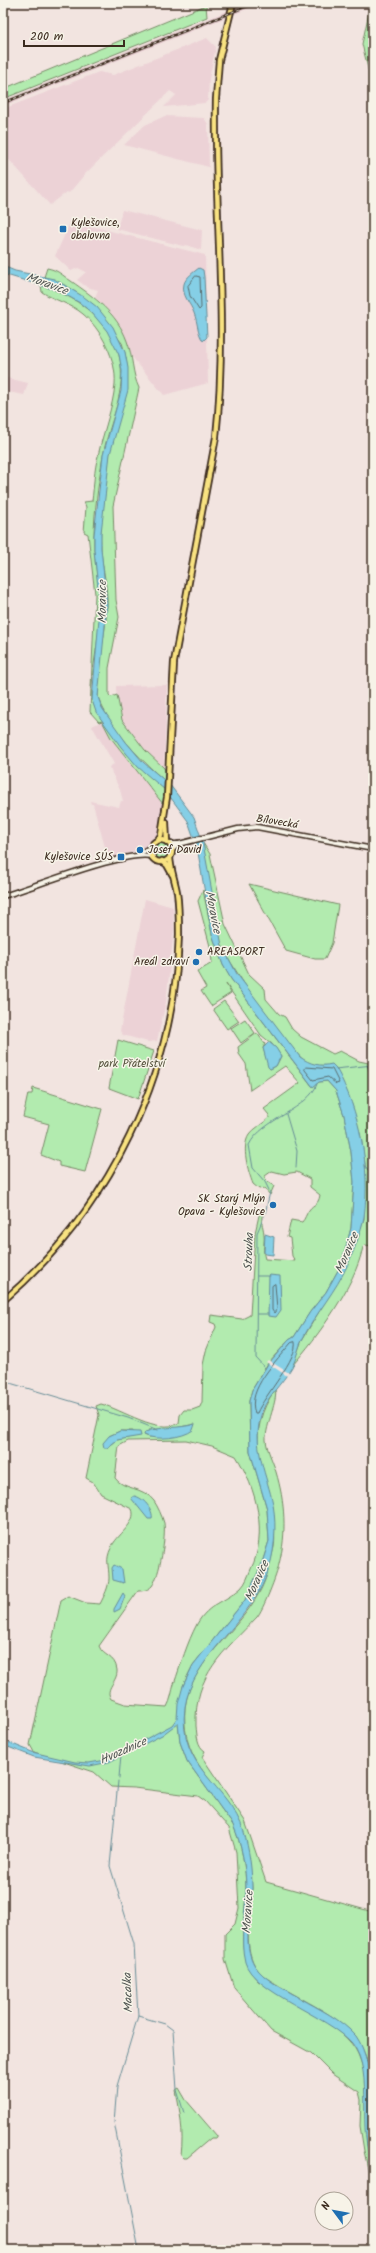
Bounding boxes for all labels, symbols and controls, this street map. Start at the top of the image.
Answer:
scale bar [24,22,124,48]
text: 200 m [30,27,64,46]
place label: Kylešovice, obalovna [71,214,120,245]
marker: Kylešovice, obalovna [58,224,68,234]
water label: Moravice [23,268,72,301]
water label: Moravice [93,579,112,624]
street label: Bílovecká [255,810,301,834]
place label: Josef David [148,841,202,859]
marker: Josef David [135,845,145,855]
place label: Kylešovice SÚS [44,848,113,866]
marker: Kylešovice SÚS [116,852,126,862]
water label: Moravice [200,889,227,937]
place label: AREASPORT [207,943,265,961]
marker: AREASPORT [194,947,204,957]
place label: Areál zdraví [134,953,190,971]
marker: Areál zdraví [191,957,201,967]
park label: park Přátelství [98,1055,168,1073]
place label: SK Starý Mlýn Opava - Kylešovice [178,1190,265,1221]
marker: SK Starý Mlýn Opava - Kylešovice [268,1200,278,1210]
water label: Moravice [330,1228,365,1277]
water label: Strouha [239,1231,259,1271]
water label: Moravice [240,1556,275,1605]
water label: Hvozdnice [96,1732,151,1770]
water label: Moravice [237,1888,259,1934]
water label: Macalka [118,1971,138,2013]
north arrow [314,2191,354,2231]
text: N [317,2198,336,2214]

